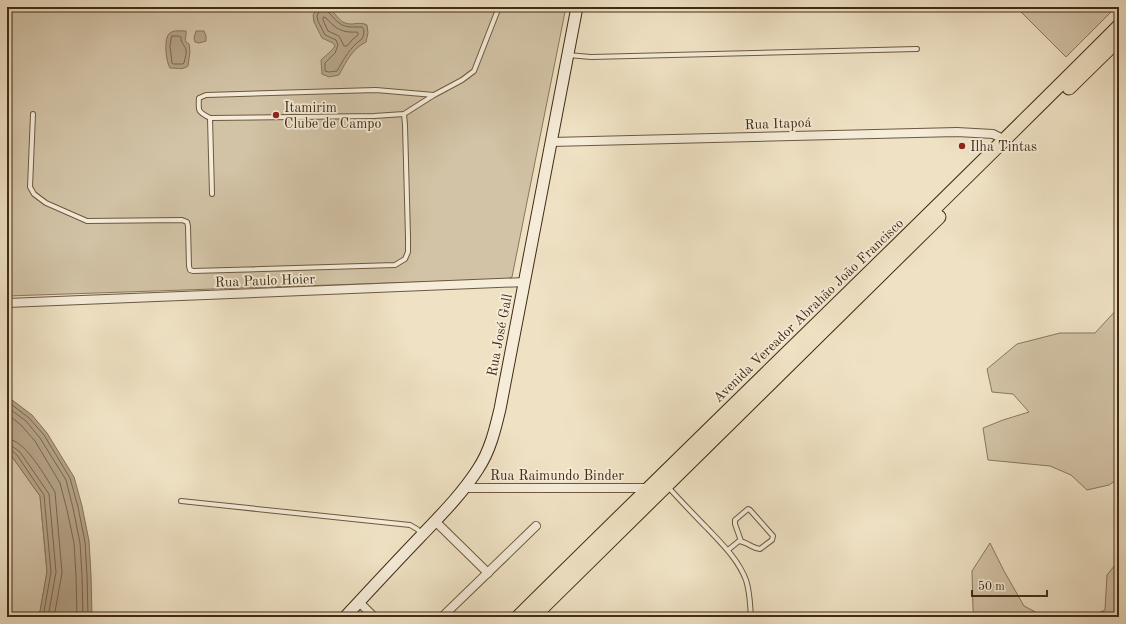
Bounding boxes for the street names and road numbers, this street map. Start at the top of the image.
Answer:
street label: Rua Itapoá [744,116,812,132]
street label: Avenida Vereador Abrahão João Francisco [711,216,906,405]
street label: Rua Paulo Hoier [215,272,316,290]
street label: Rua José Gall [485,292,515,378]
street label: Rua Raimundo Binder [490,469,624,483]

